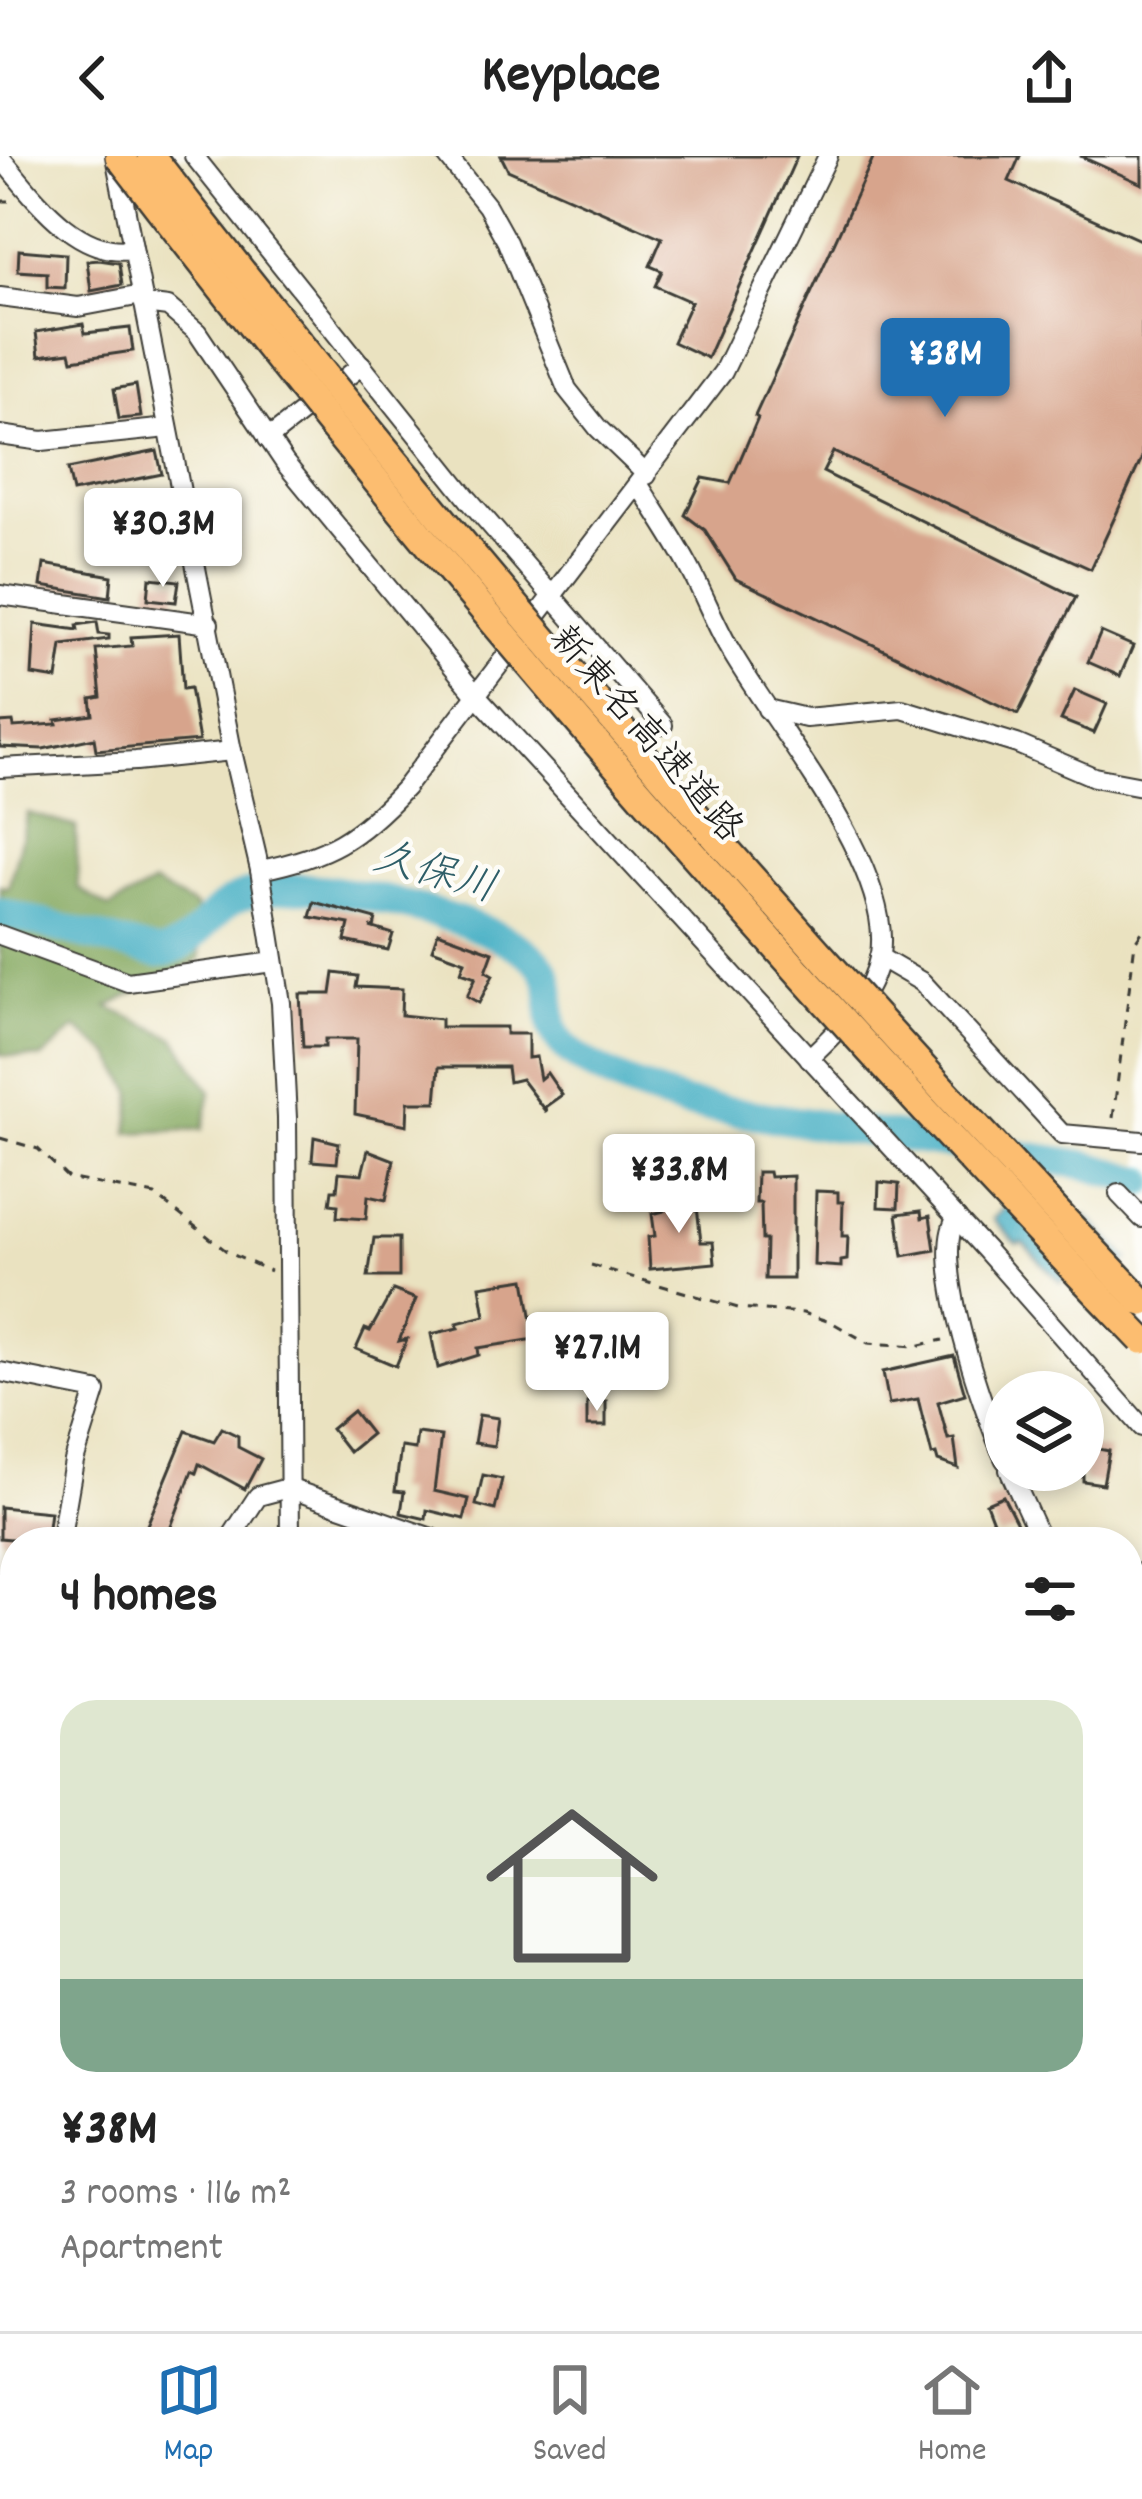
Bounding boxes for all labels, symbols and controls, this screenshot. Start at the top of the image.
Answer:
text: Keyplace [481,40,661,117]
icon: back [60,45,126,111]
icon: share [1016,45,1082,111]
pin: ¥38M [874,318,1016,420]
text: ¥38M [908,329,982,384]
pin: ¥30.3M [65,488,261,590]
text: ¥30.3M [111,499,215,554]
street label: 新東名高速道路 [534,615,754,857]
water label: 久保川 [365,830,503,922]
pin: ¥33.8M [581,1134,777,1236]
text: ¥33.8M [630,1145,728,1200]
pin: ¥27.1M [499,1312,695,1414]
text: ¥27.1M [553,1323,641,1378]
map controls [984,1371,1104,1491]
button: layers [984,1371,1104,1491]
text: 4 homes [60,1563,218,1635]
icon: filters [1017,1566,1083,1632]
icon: home [464,1778,680,1994]
text: ¥38M [60,2096,158,2168]
text: 3 rooms · 116 m² [60,2168,292,2223]
text: Apartment [60,2223,223,2278]
tab: Map [156,2357,222,2476]
tab: Saved [533,2357,607,2476]
tab: Home [918,2357,986,2476]

